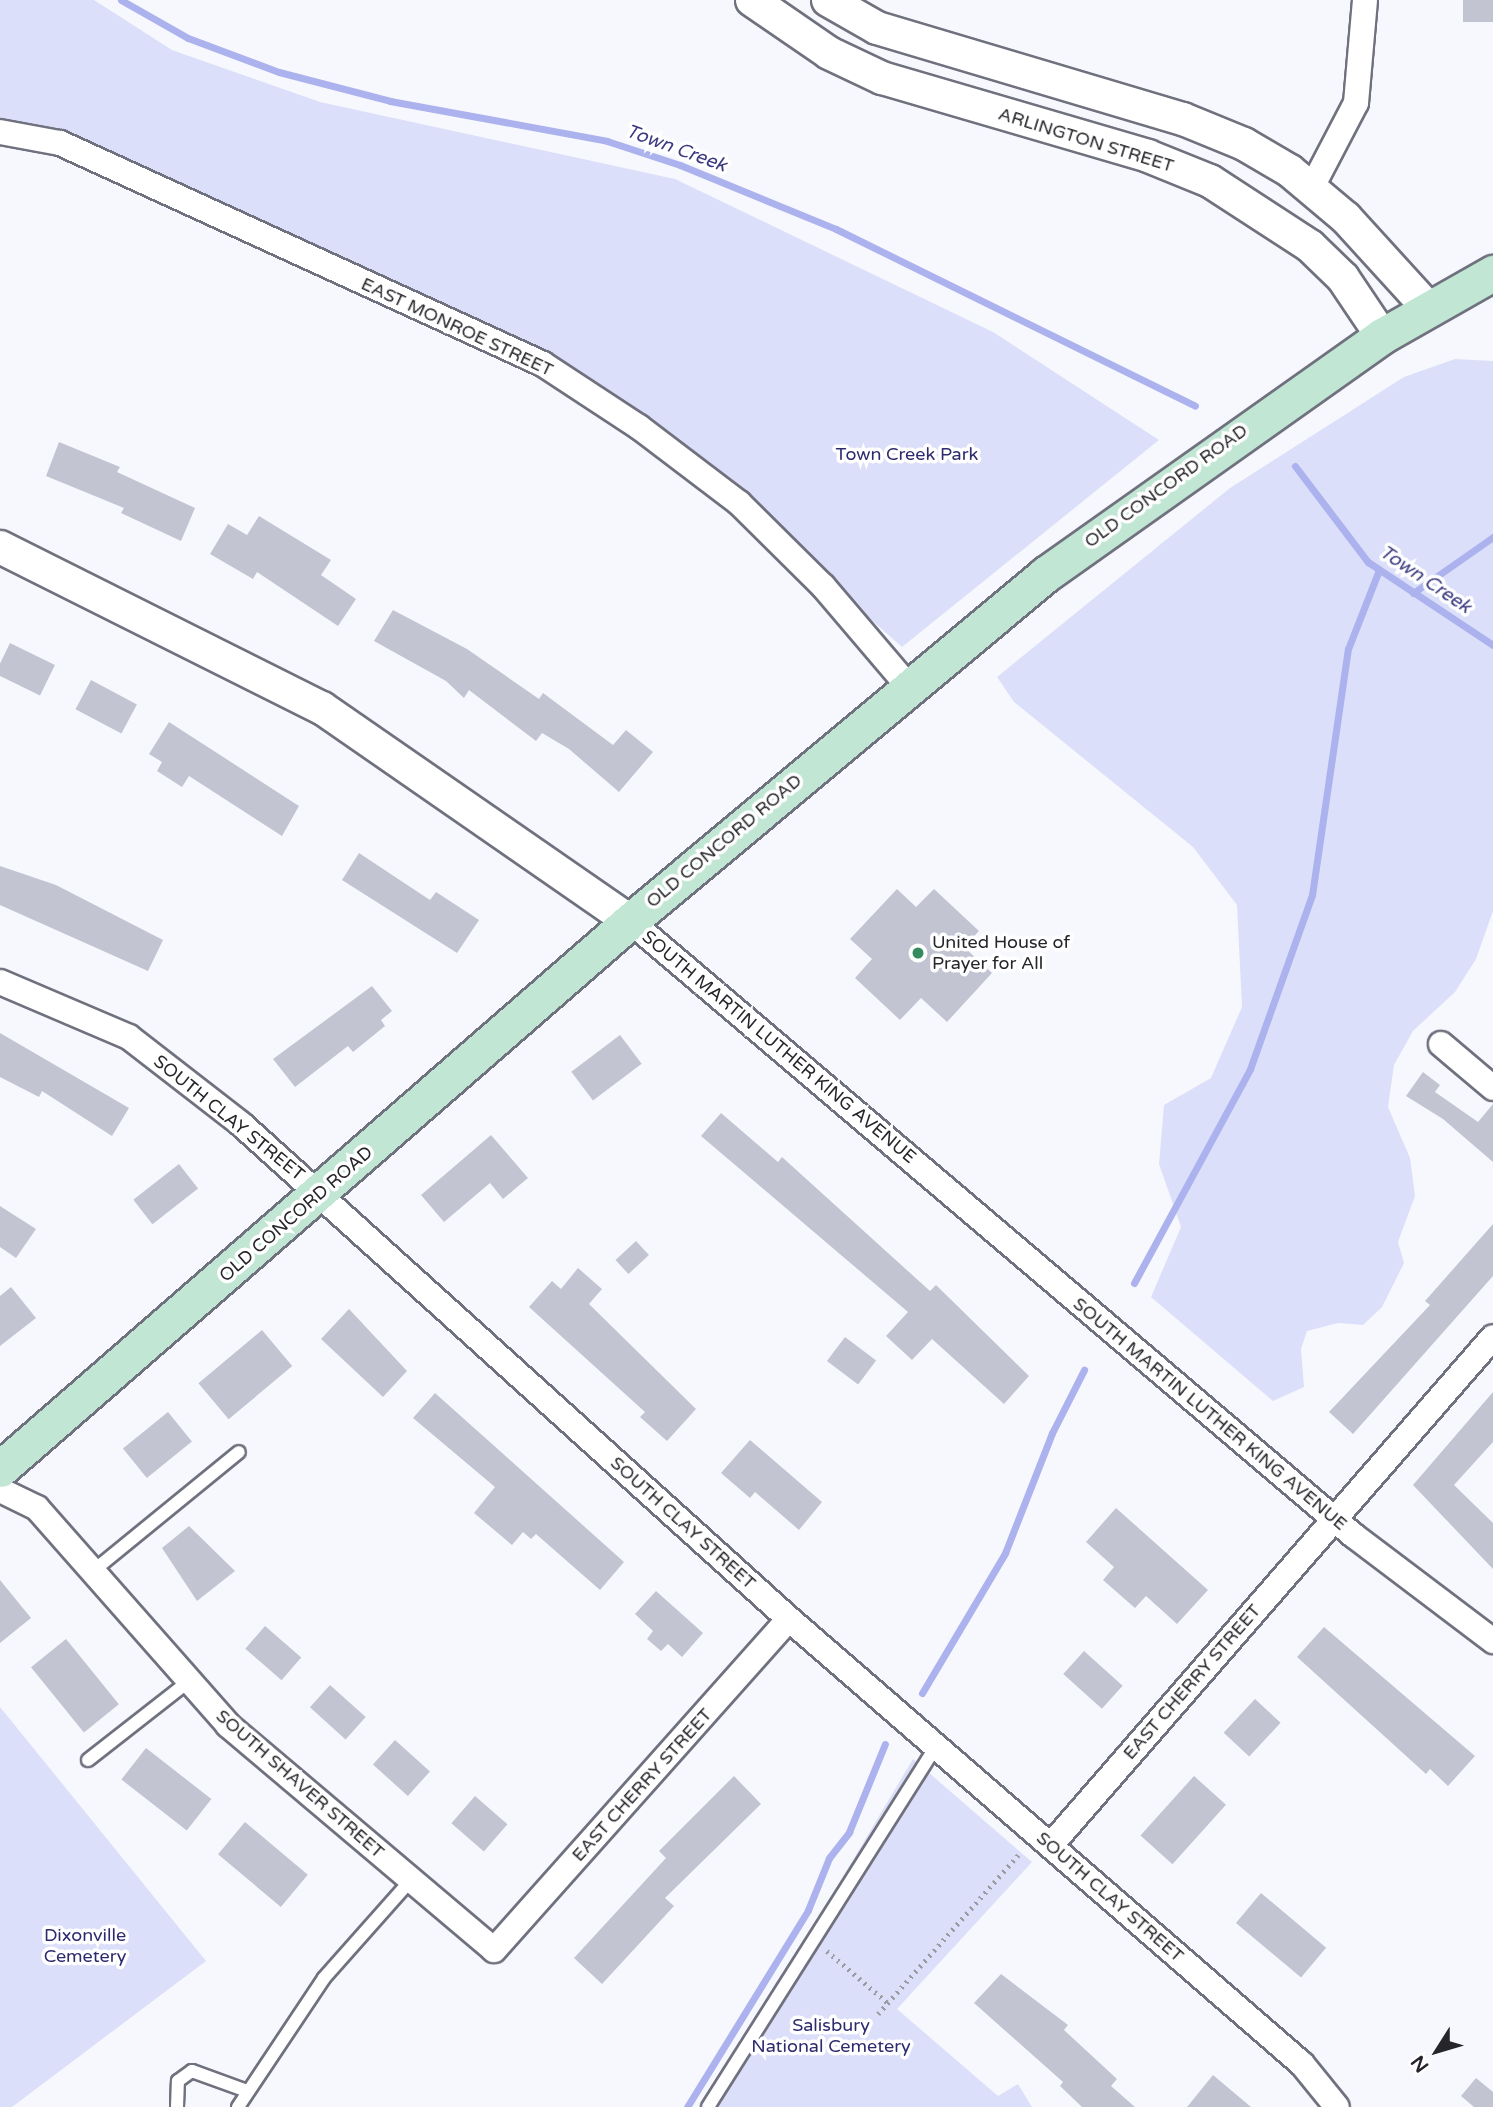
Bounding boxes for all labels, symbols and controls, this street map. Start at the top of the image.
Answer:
street label: ARLINGTON STREET [996,103,1176,177]
water label: Town Creek [623,120,729,178]
street label: EAST MONROE STREET [358,273,556,381]
street label: OLD CONCORD ROAD [1080,420,1252,552]
park label: Town Creek Park [836,443,978,465]
water label: Town Creek [1375,541,1475,619]
street label: OLD CONCORD ROAD [642,770,806,912]
street label: SOUTH MARTIN LUTHER KING AVENUE [638,926,920,1168]
place label: United House of Prayer for All [932,932,1070,974]
marker: United House of Prayer for All [910,945,926,961]
street label: SOUTH CLAY STREET [149,1051,309,1185]
street label: OLD CONCORD ROAD [215,1141,377,1287]
street label: SOUTH MARTIN LUTHER KING AVENUE [1069,1293,1351,1535]
street label: SOUTH CLAY STREET [606,1452,760,1594]
street label: EAST CHERRY STREET [1119,1600,1265,1764]
street label: EAST CHERRY STREET [568,1704,716,1866]
street label: SOUTH SHAVER STREET [212,1705,388,1863]
street label: SOUTH CLAY STREET [1032,1827,1188,1967]
park label: Dixonville Cemetery [44,1925,126,1968]
park label: Salisbury National Cemetery [751,2015,911,2058]
north arrow [1402,2016,1472,2086]
text: N [1407,2051,1434,2076]

